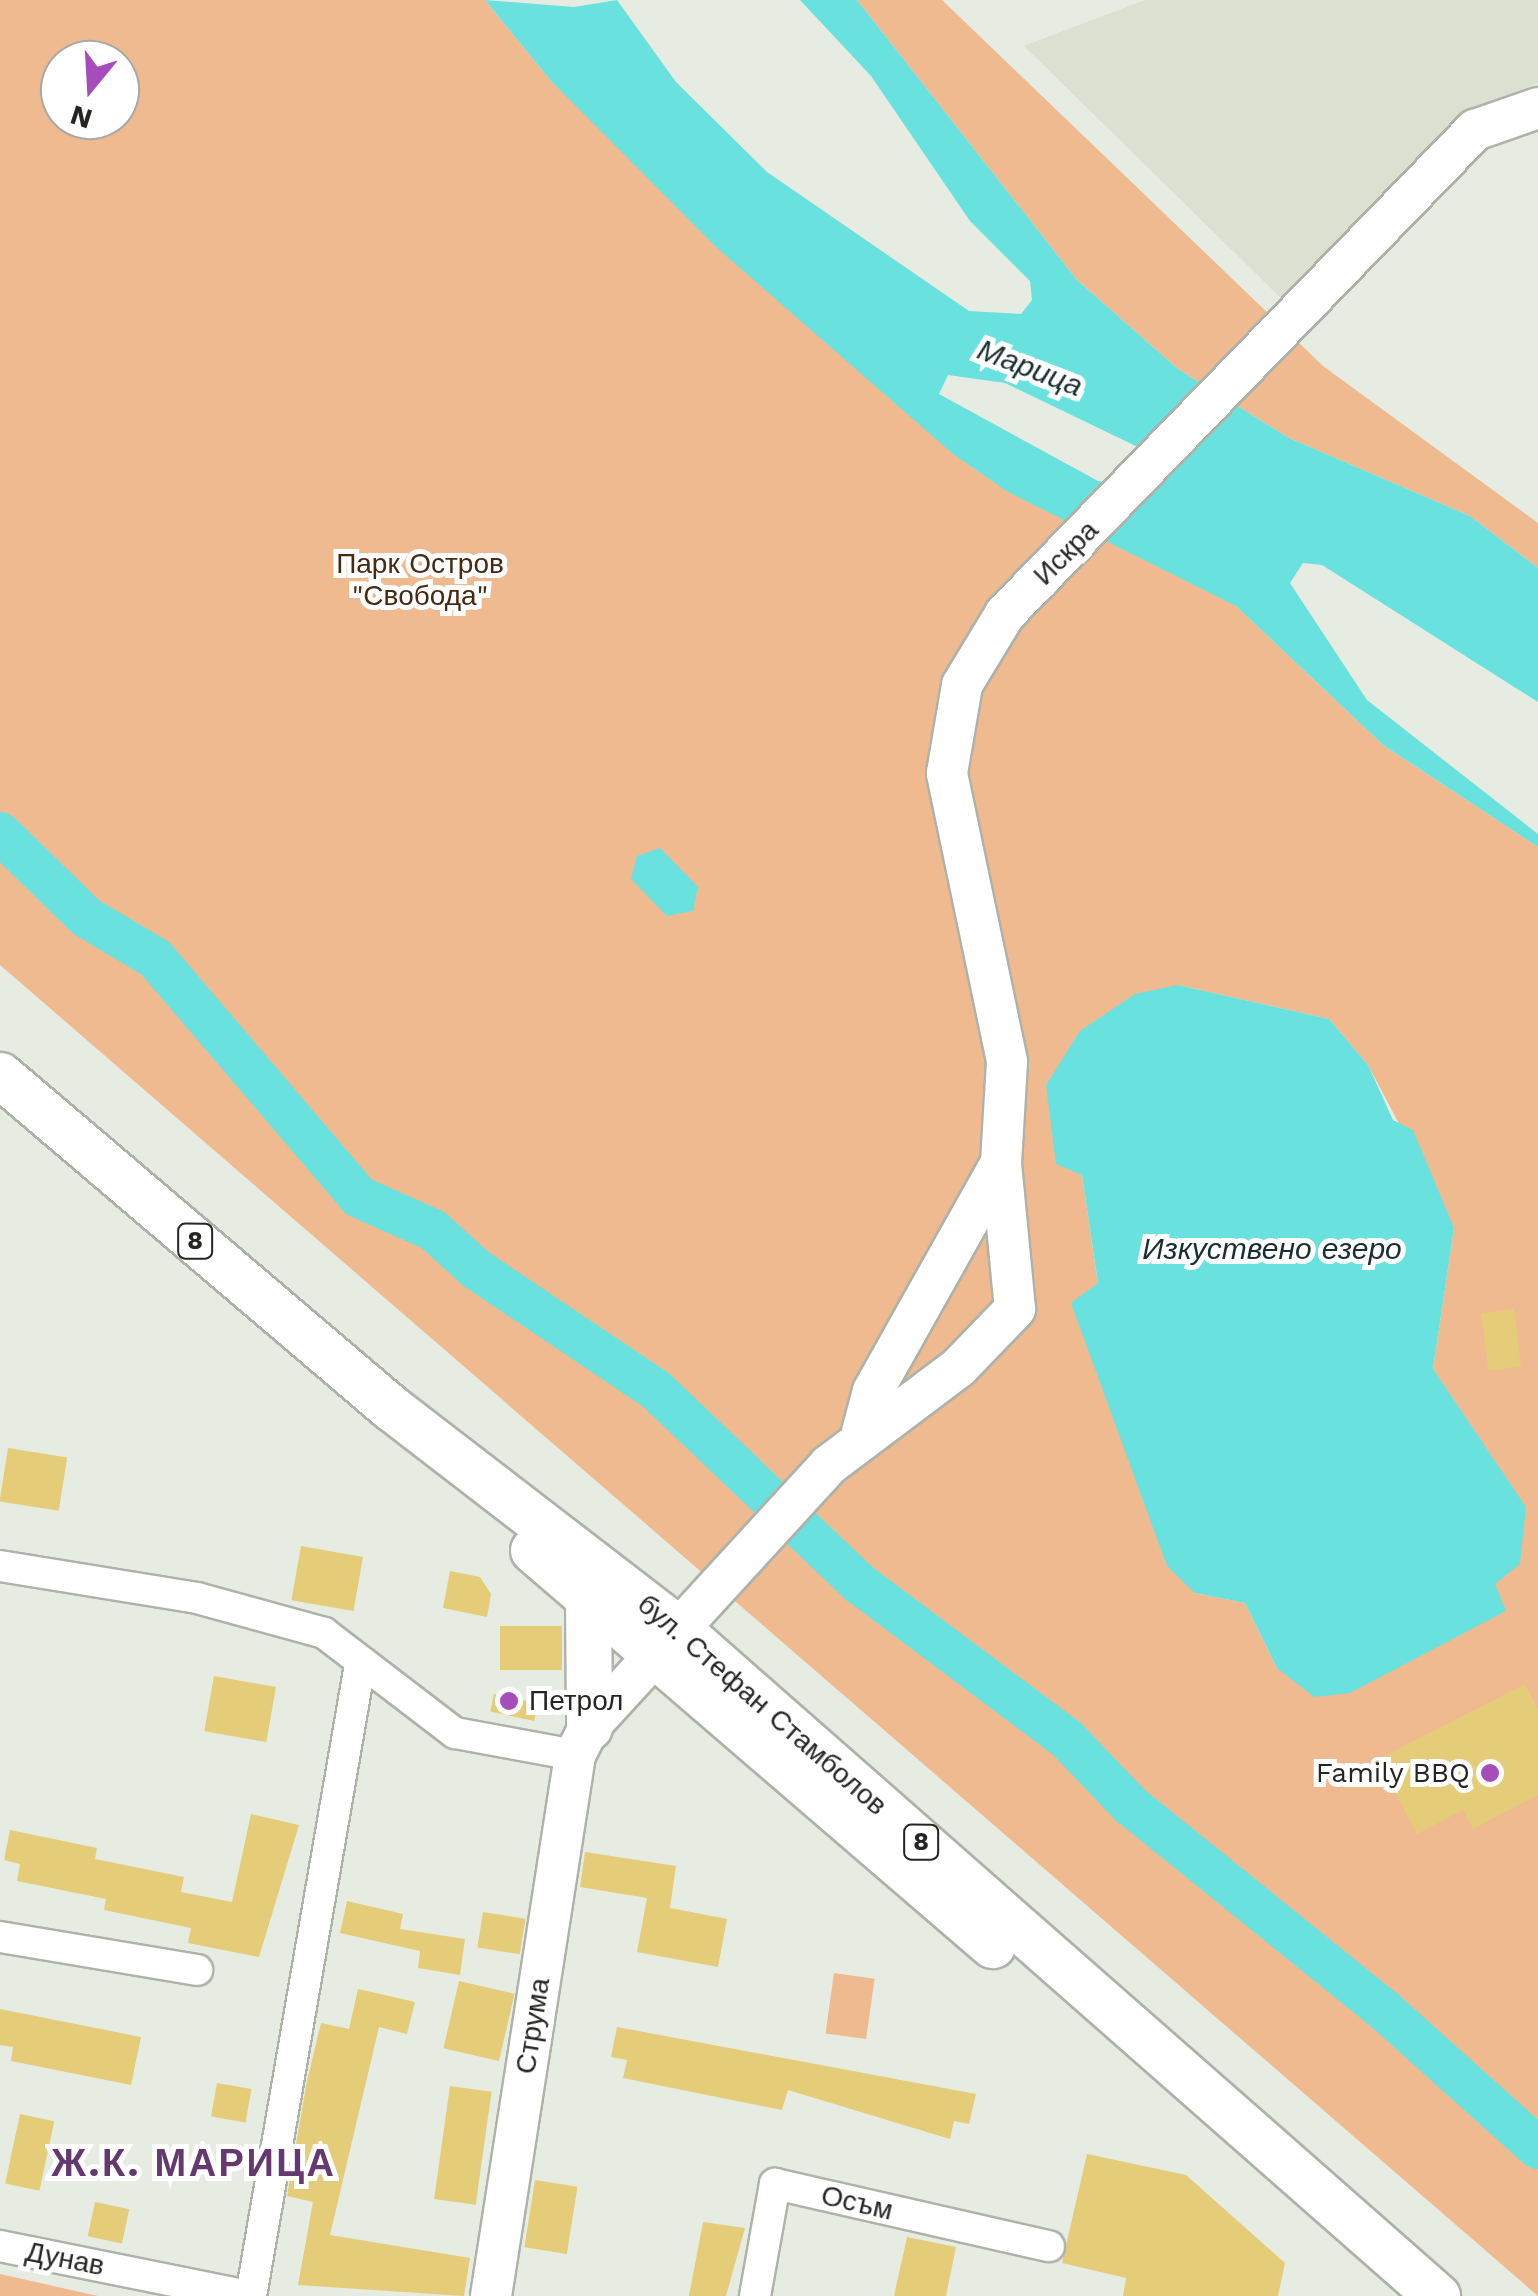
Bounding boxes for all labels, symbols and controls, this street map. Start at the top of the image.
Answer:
north arrow [40,40,140,140]
text: N [66,98,96,136]
water label: Марица [972,332,1088,404]
street label: Искра [1027,514,1105,592]
park label: Парк Остров "Свобода" [336,547,504,613]
road number: 8 [175,1221,215,1261]
water label: Изкуствено езеро [1142,1231,1402,1267]
street label: бул. Стефан Стамболов [630,1588,894,1822]
place label: Петрол [529,1684,623,1718]
marker: Петрол [498,1690,520,1712]
place label: Family BBQ [1315,1756,1470,1790]
marker: Family BBQ [1479,1762,1501,1784]
road number: 8 [901,1822,941,1862]
street label: Струма [509,1976,557,2076]
district label: Ж.К. МАРИЦА [52,2141,336,2187]
street label: Осъм [818,2178,896,2228]
street label: Дунав [23,2235,107,2283]

